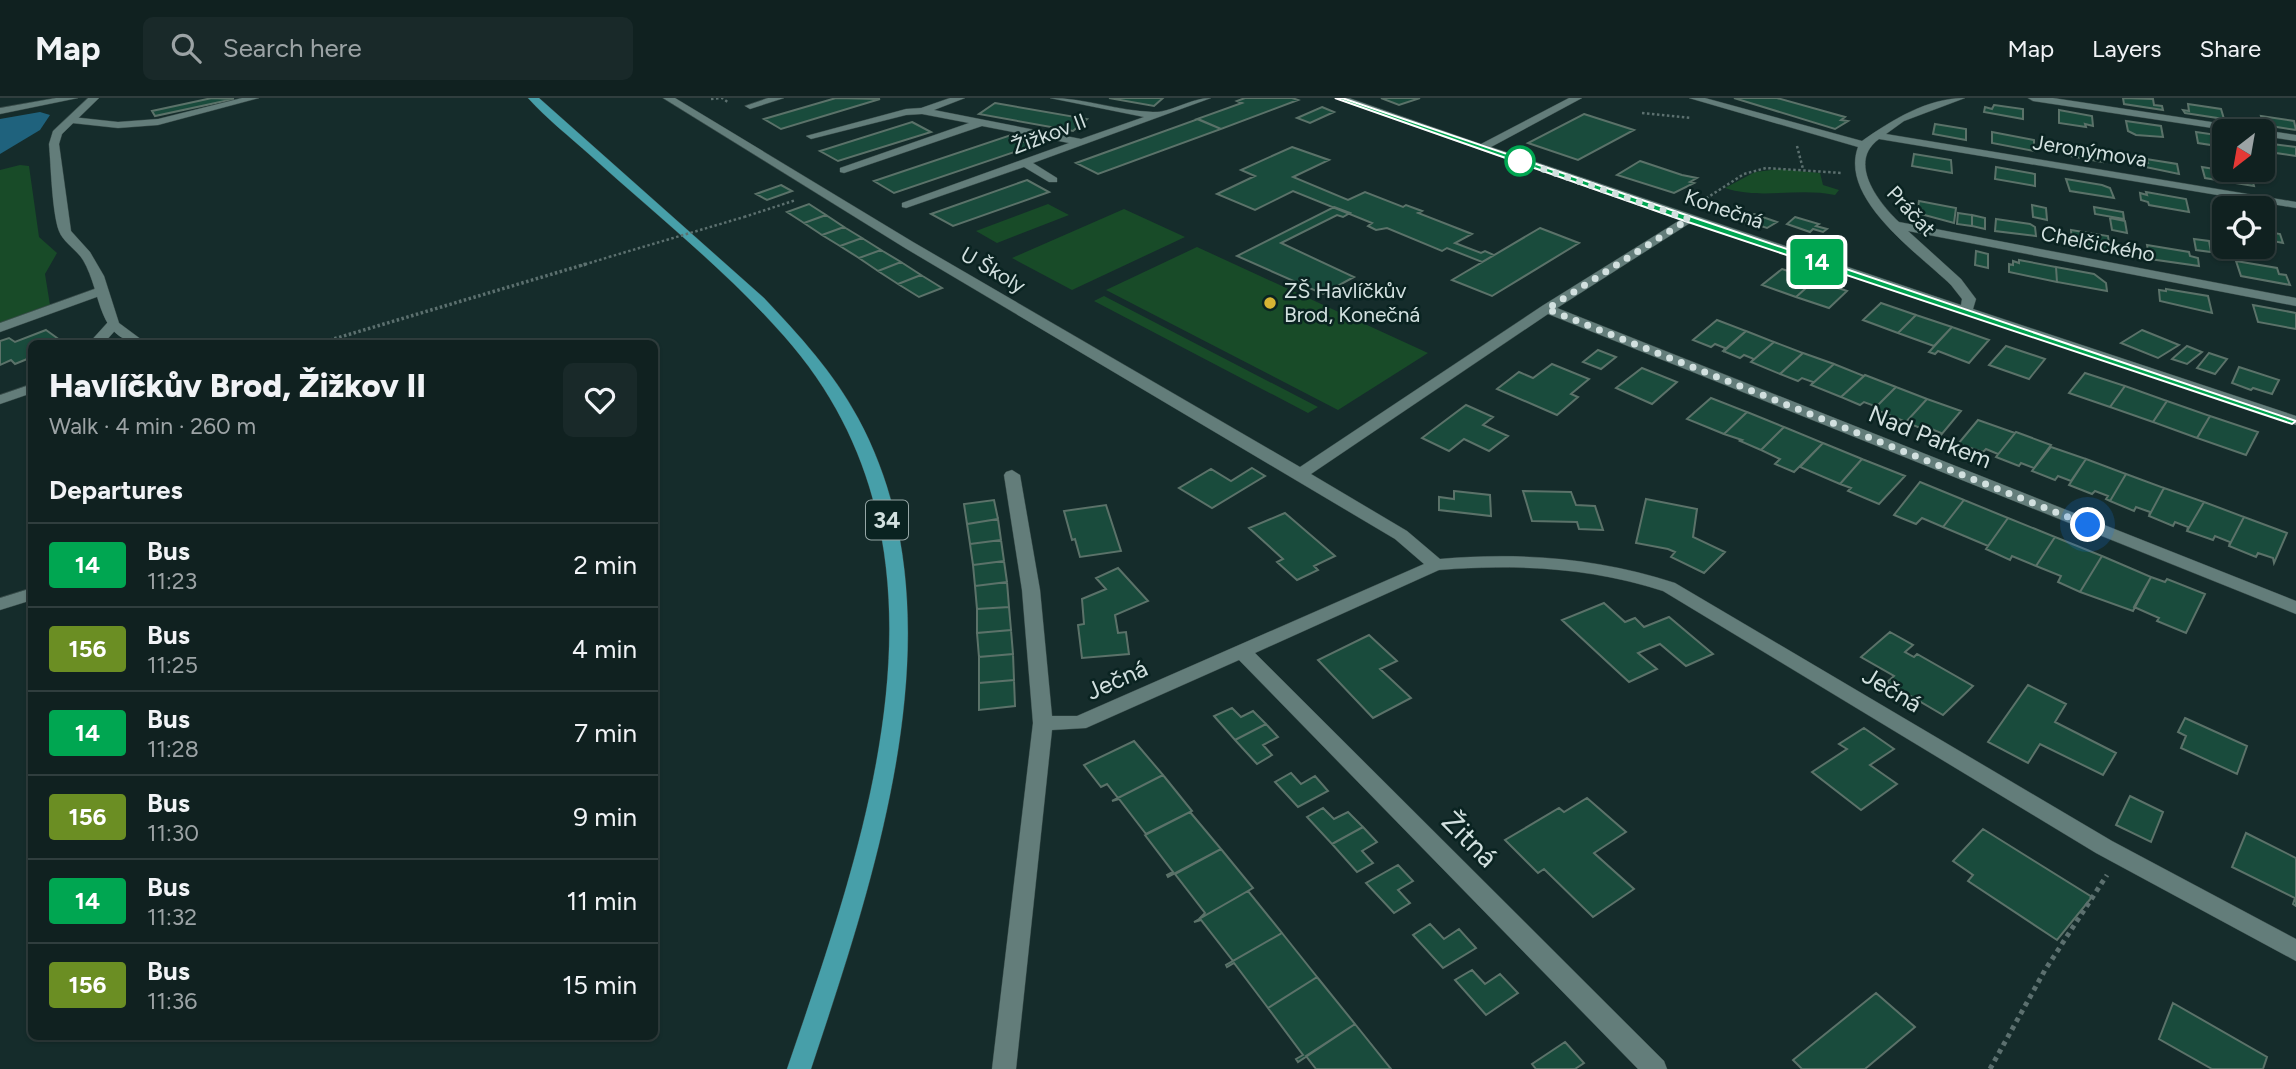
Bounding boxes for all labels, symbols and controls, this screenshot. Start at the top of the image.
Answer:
search box [143,17,633,80]
text: Map [35,29,101,68]
icon: search [167,29,205,67]
text: Search here [223,32,362,64]
text: Map [2007,34,2054,63]
text: Layers [2092,34,2161,63]
text: Share [2199,34,2261,63]
street label: Žižkov II [1008,108,1090,159]
north arrow [2212,119,2275,182]
map controls [2212,119,2275,259]
street label: Jeronýmova [2031,129,2149,172]
unlabelled marker [1505,146,1535,176]
street label: Práčat [1882,180,1941,241]
street label: Konečná [1681,183,1767,234]
button: locate [2212,196,2275,259]
street label: Chelčického [2039,220,2157,267]
line badge: 14 [1786,239,1848,285]
street label: U Školy [956,241,1030,298]
text: 14 [1804,247,1830,276]
place label: ZŠ Havlíčkův Brod, Konečná [1284,278,1420,327]
marker: ZŠ Havlíčkův Brod, Konečná [1262,295,1278,311]
button: heart [563,363,637,437]
text: Havlíčkův Brod, Žižkov II [49,366,426,405]
street label: Nad Parkem [1865,399,1996,474]
text: Walk · 4 min · 260 m [49,412,256,440]
text: Departures [49,474,183,506]
road number: 34 [866,500,908,540]
your location [2070,507,2105,542]
text: Bus [147,535,190,567]
text: 2 min [573,549,637,581]
text: 14 [75,550,100,579]
text: 11:23 [147,567,197,595]
text: Bus [147,619,190,651]
text: 4 min [572,633,637,665]
text: 156 [69,634,107,663]
text: 11:25 [147,651,198,679]
street label: Ječná [1082,653,1152,706]
street label: Ječná [1857,661,1927,718]
text: Bus [147,703,190,735]
text: 7 min [574,717,637,749]
text: 14 [75,718,100,747]
text: 11:28 [147,735,199,763]
text: Bus [147,787,190,819]
text: 9 min [573,801,637,833]
text: 156 [69,802,107,831]
street label: Žitná [1435,804,1505,874]
text: 11:30 [147,819,199,847]
text: Bus [147,871,190,903]
text: 11 min [566,885,637,917]
text: 14 [75,886,100,915]
text: 11:32 [147,903,197,931]
text: Bus [147,955,190,987]
text: 15 min [562,969,637,1001]
text: 156 [69,970,107,999]
text: 11:36 [147,987,197,1015]

